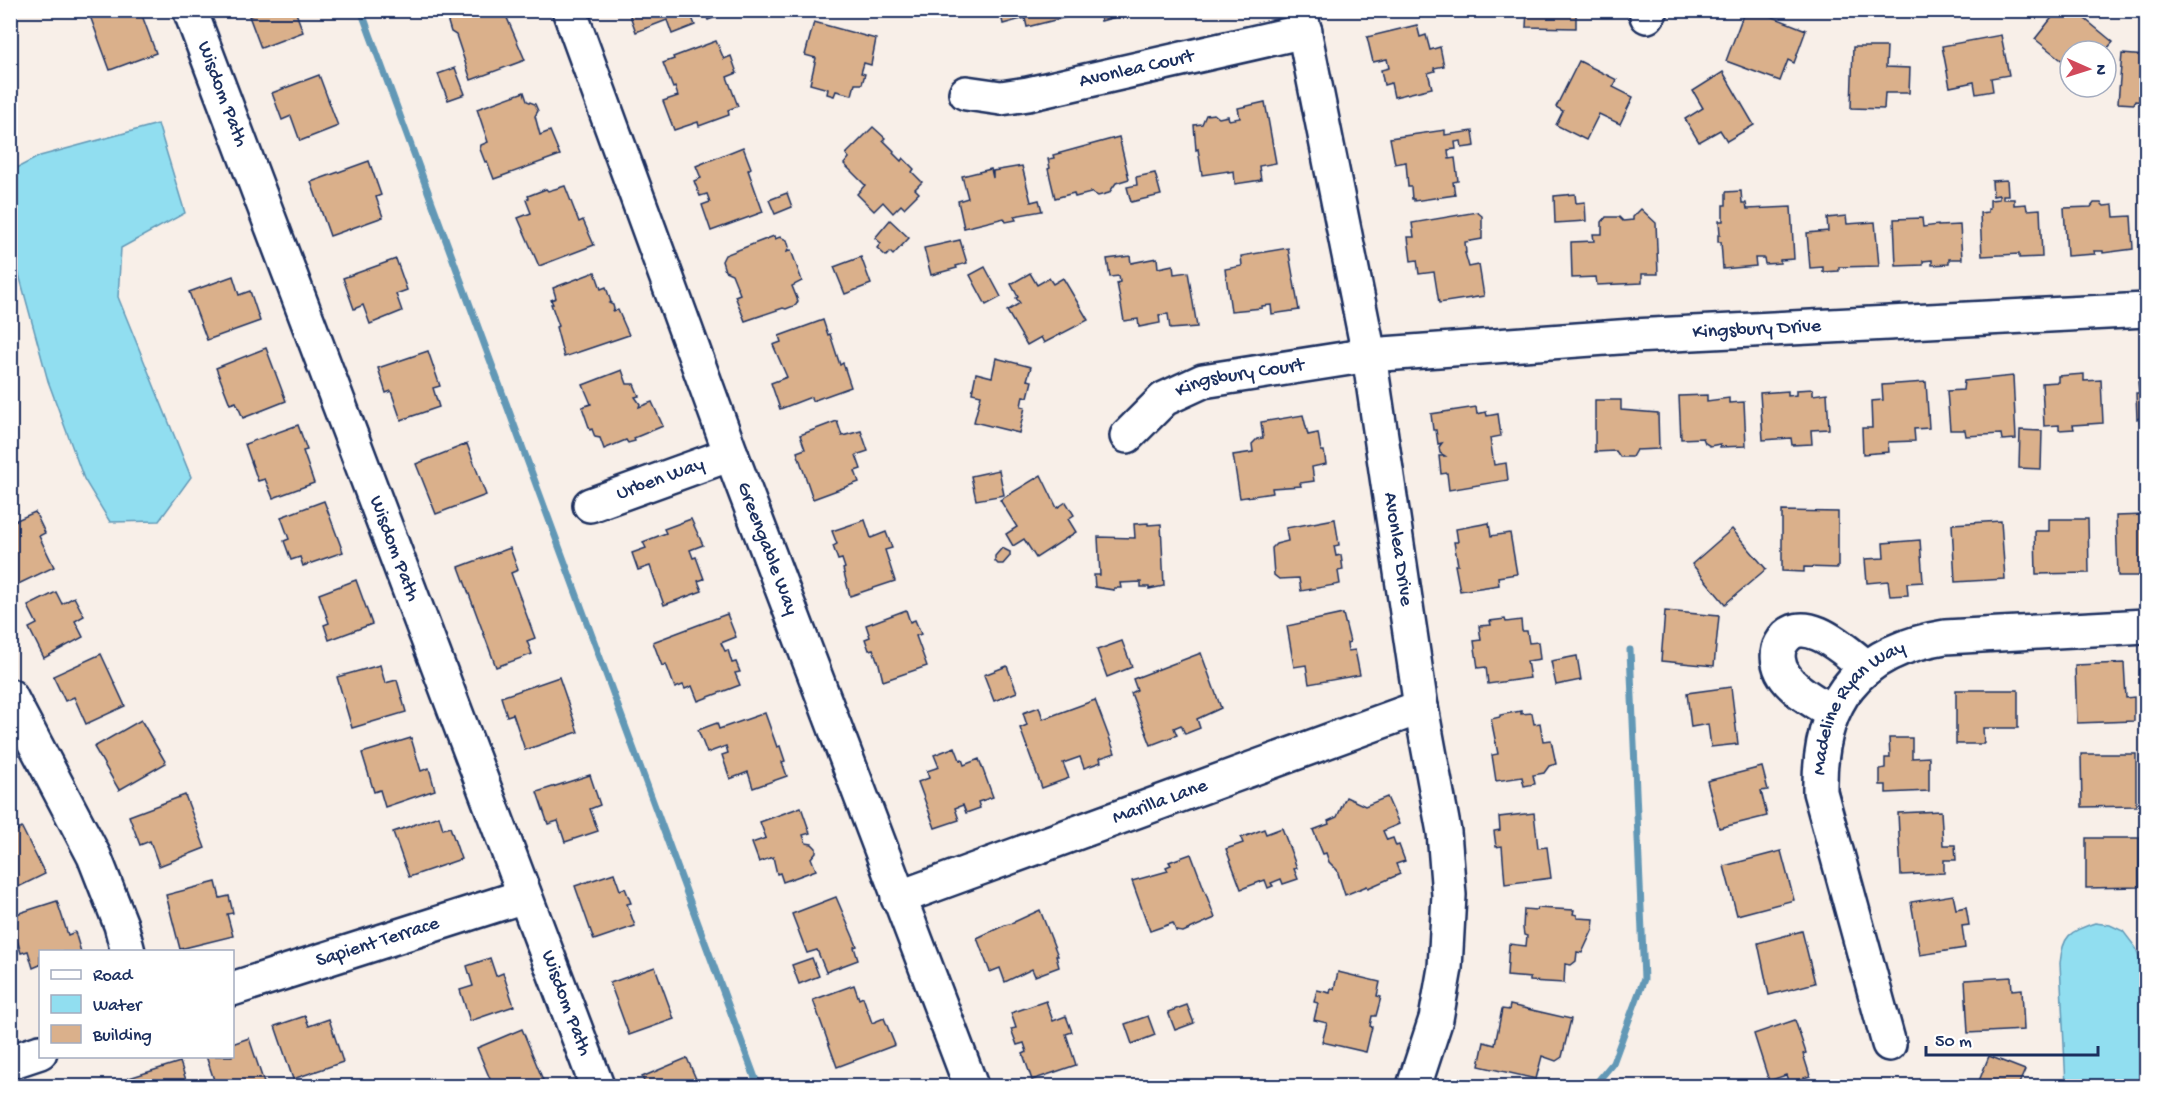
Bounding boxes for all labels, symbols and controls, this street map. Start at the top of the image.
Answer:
street label: Wisdom Path [191,38,252,150]
north arrow [2058,39,2118,99]
street label: Avonlea Court [1077,45,1198,93]
text: N [2090,64,2109,76]
street label: Kingsbury Drive [1692,315,1822,344]
street label: Kingsbury Court [1172,354,1308,404]
street label: Urben Way [613,453,708,506]
street label: Greengable Way [731,479,803,619]
street label: Avonlea Drive [1378,491,1418,608]
street label: Wisdom Path [363,493,424,605]
street label: Madeline Ryan Way [1809,636,1909,776]
street label: Marilla Lane [1109,774,1211,830]
street label: Sapient Terrace [313,912,443,973]
street label: Wisdom Path [535,947,596,1059]
legend [39,950,234,1058]
text: Road [93,966,134,987]
text: Water [93,996,143,1017]
scale bar [1926,1019,2098,1057]
text: Building [92,1026,152,1047]
text: 50 m [1935,1032,1972,1053]

